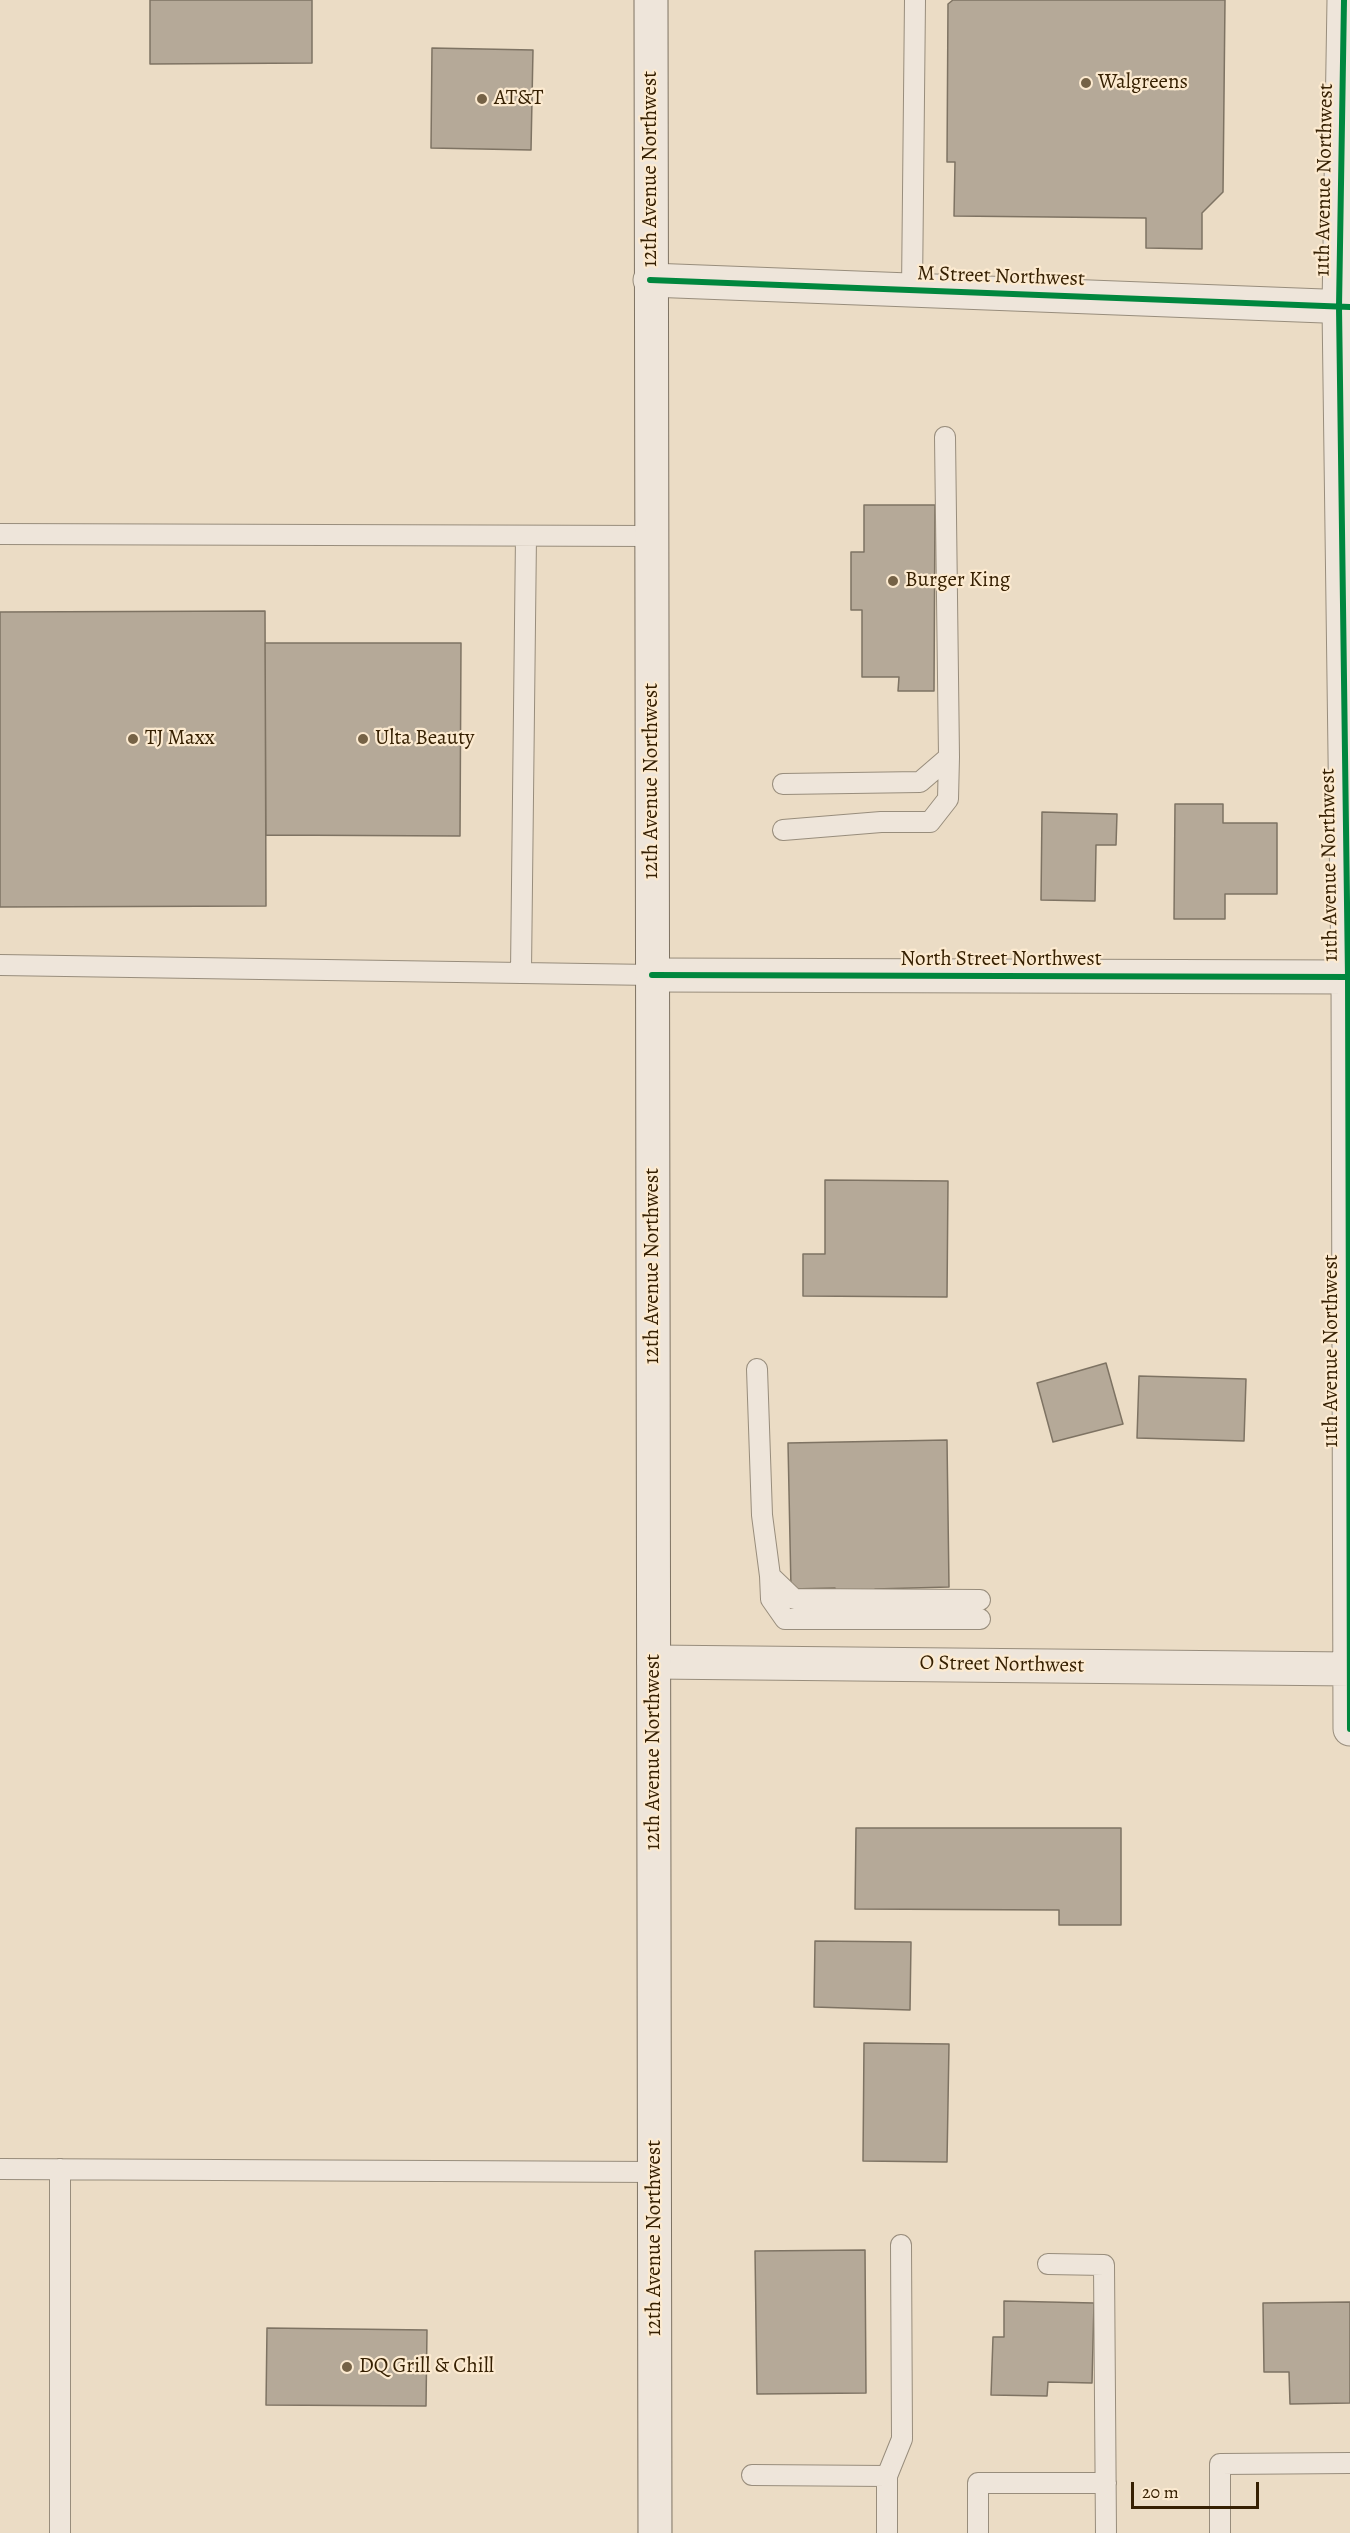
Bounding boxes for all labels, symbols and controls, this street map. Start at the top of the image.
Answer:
place label: Walgreens [1098,70,1188,96]
street label: 12th Avenue Northwest [638,71,664,267]
marker: Walgreens [1079,76,1093,90]
street label: 11th Avenue Northwest [1311,83,1339,277]
place label: AT&T [494,86,543,112]
marker: AT&T [475,92,489,106]
street label: M Street Northwest [917,261,1085,293]
place label: Burger King [905,568,1010,594]
marker: Burger King [886,574,900,588]
street label: 12th Avenue Northwest [639,683,665,879]
place label: TJ Maxx [145,726,215,752]
place label: Ulta Beauty [375,726,474,752]
marker: TJ Maxx [126,732,140,746]
marker: Ulta Beauty [356,732,370,746]
street label: 11th Avenue Northwest [1316,768,1344,962]
street label: North Street Northwest [900,947,1102,973]
street label: 12th Avenue Northwest [640,1168,666,1364]
street label: 11th Avenue Northwest [1319,1254,1345,1448]
street label: O Street Northwest [919,1651,1085,1679]
street label: 12th Avenue Northwest [641,1654,667,1850]
street label: 12th Avenue Northwest [642,2140,668,2336]
place label: DQ Grill & Chill [359,2354,494,2380]
marker: DQ Grill & Chill [340,2360,354,2374]
scale bar [1134,2470,1262,2508]
text: 20 m [1142,2480,1179,2504]

